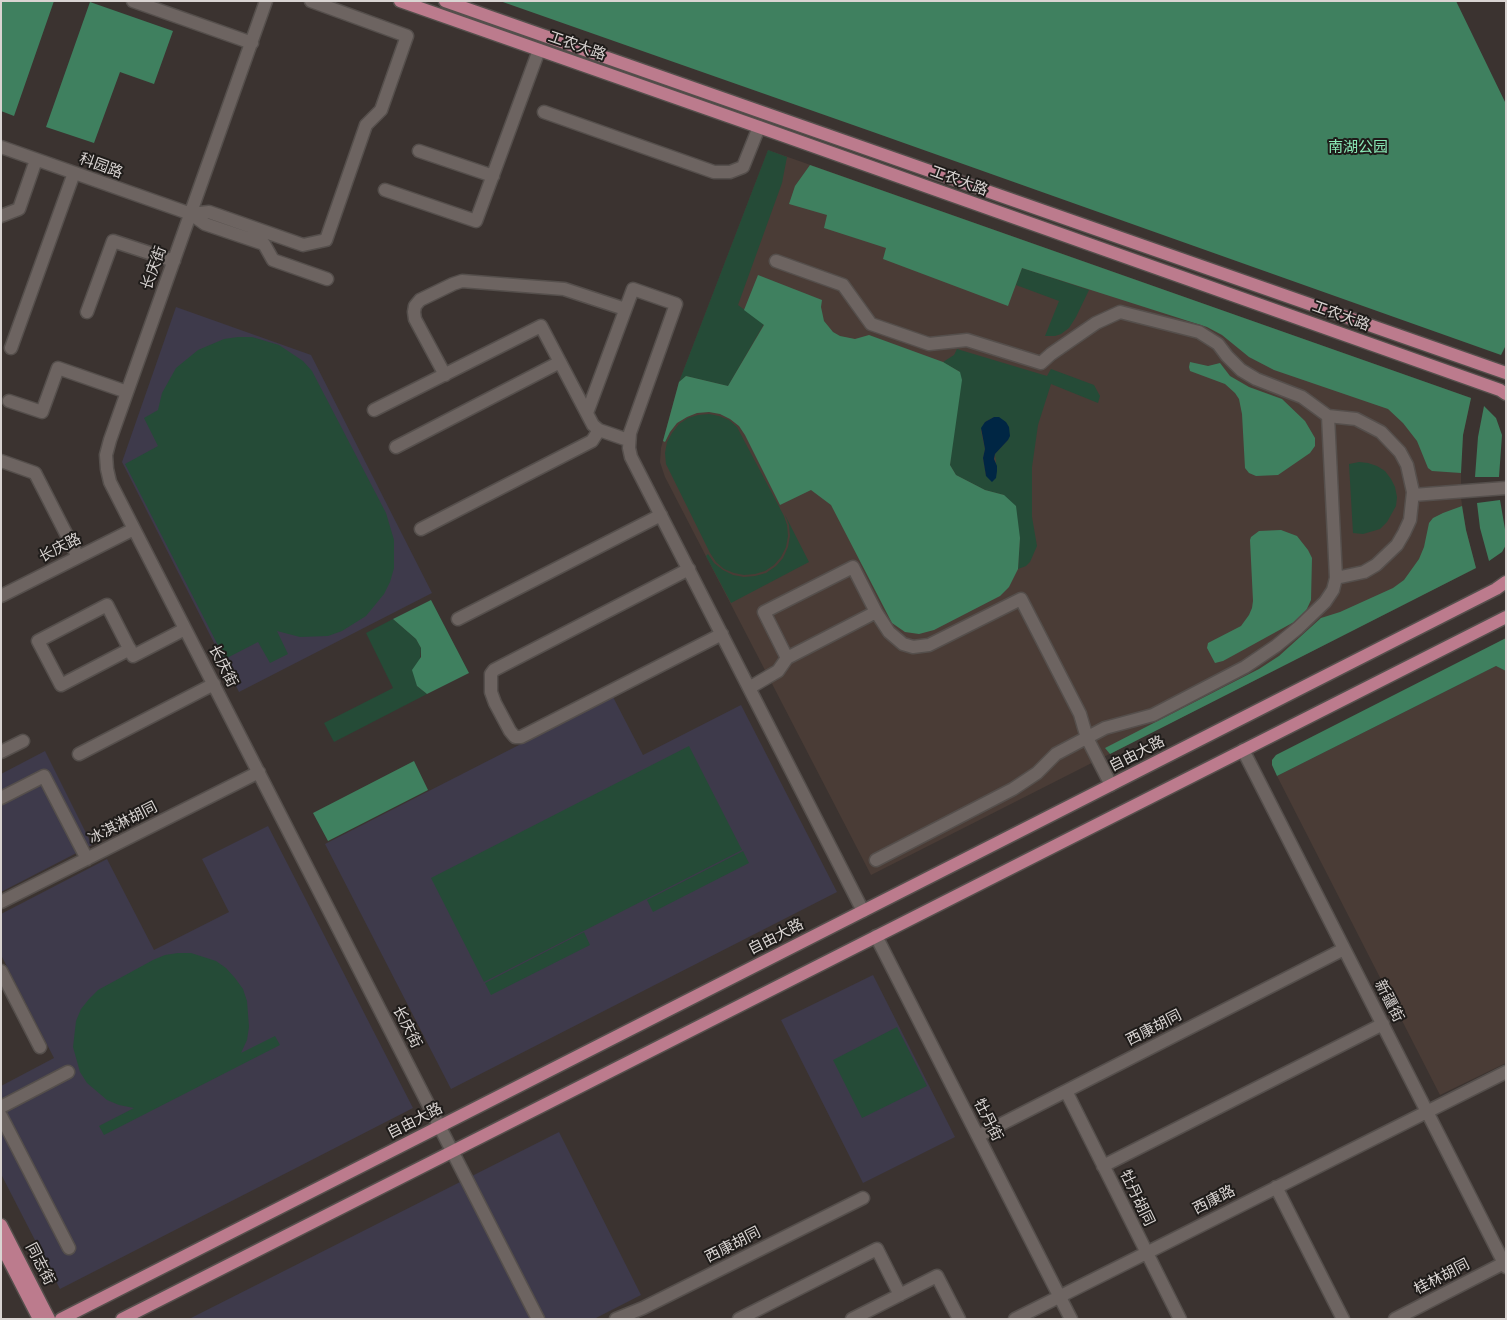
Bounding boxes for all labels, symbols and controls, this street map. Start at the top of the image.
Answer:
street label: 工农大路 [546,28,608,64]
park label: 南湖公园 [1328,139,1388,157]
street label: 科园路 [77,150,125,182]
street label: 工农大路 [928,162,990,200]
street label: 长庆街 [138,244,170,292]
street label: 工农大路 [1310,297,1372,335]
street label: 长庆路 [36,530,84,566]
street label: 长庆街 [205,642,241,690]
street label: 自由大路 [1106,732,1168,776]
street label: 冰淇淋胡同 [86,798,160,848]
street label: 自由大路 [745,915,807,959]
street label: 新疆街 [1371,977,1407,1025]
street label: 长庆街 [389,1003,425,1051]
street label: 西康胡同 [1123,1006,1185,1050]
street label: 牡丹街 [970,1096,1006,1144]
street label: 自由大路 [384,1099,446,1143]
street label: 牡丹胡同 [1116,1167,1158,1229]
street label: 西康路 [1190,1182,1238,1218]
street label: 西康胡同 [702,1223,764,1267]
street label: 同志街 [22,1240,58,1288]
street label: 桂林胡同 [1411,1255,1473,1299]

